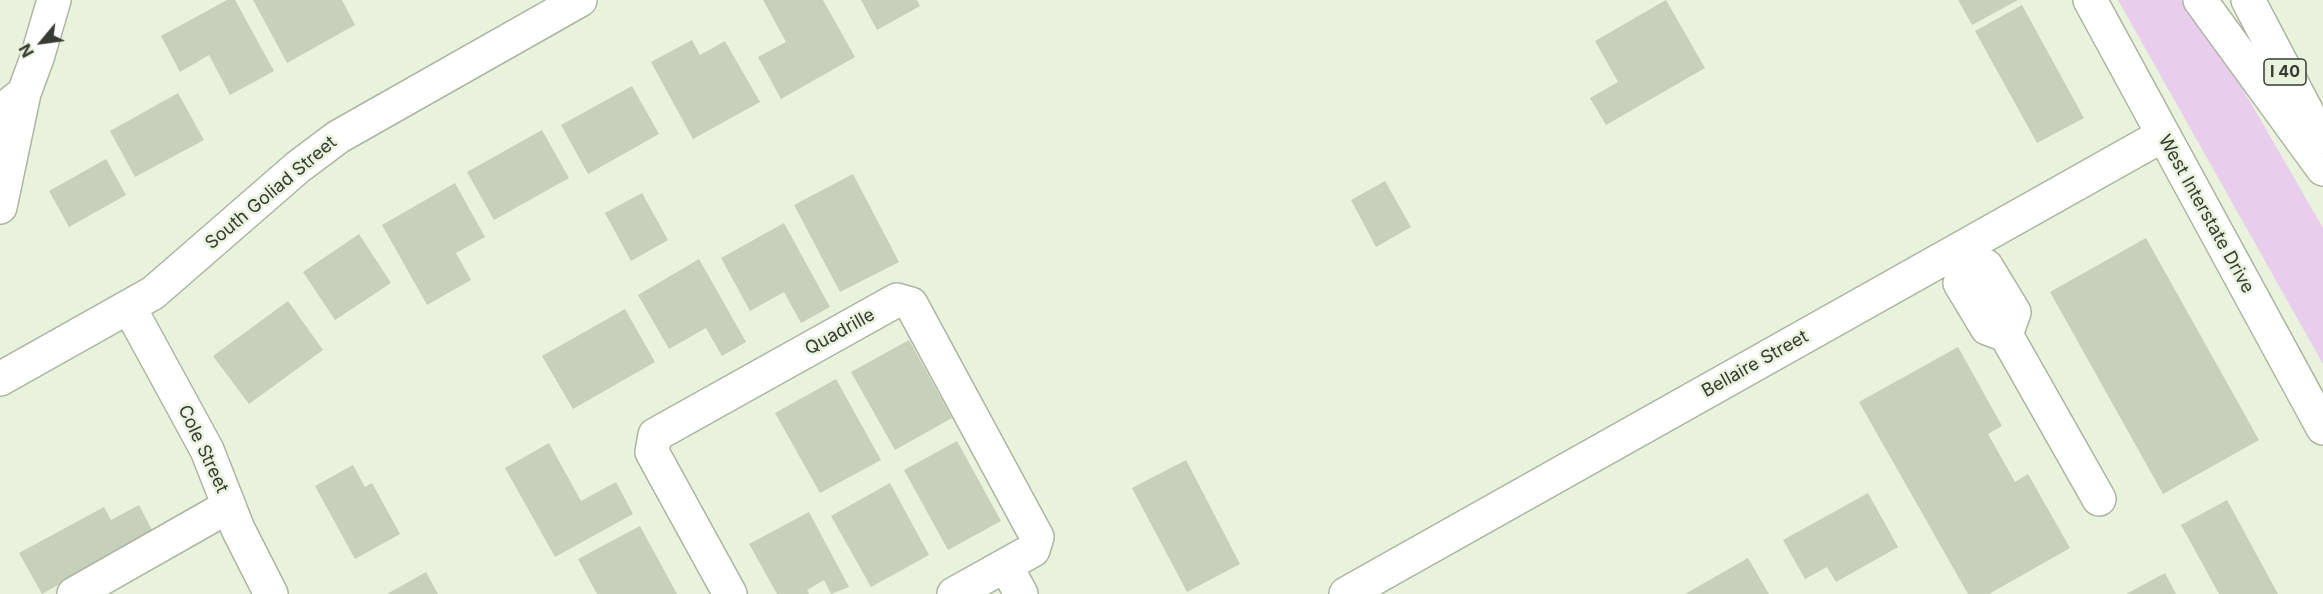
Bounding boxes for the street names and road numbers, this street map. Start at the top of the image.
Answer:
road number: I 40 [2264,59,2306,85]
street label: West Interstate Drive [2153,131,2259,297]
street label: South Goliad Street [201,132,341,254]
street label: Quadrille [801,304,879,360]
street label: Bellaire Street [1698,326,1812,402]
street label: Cole Street [173,402,233,496]

